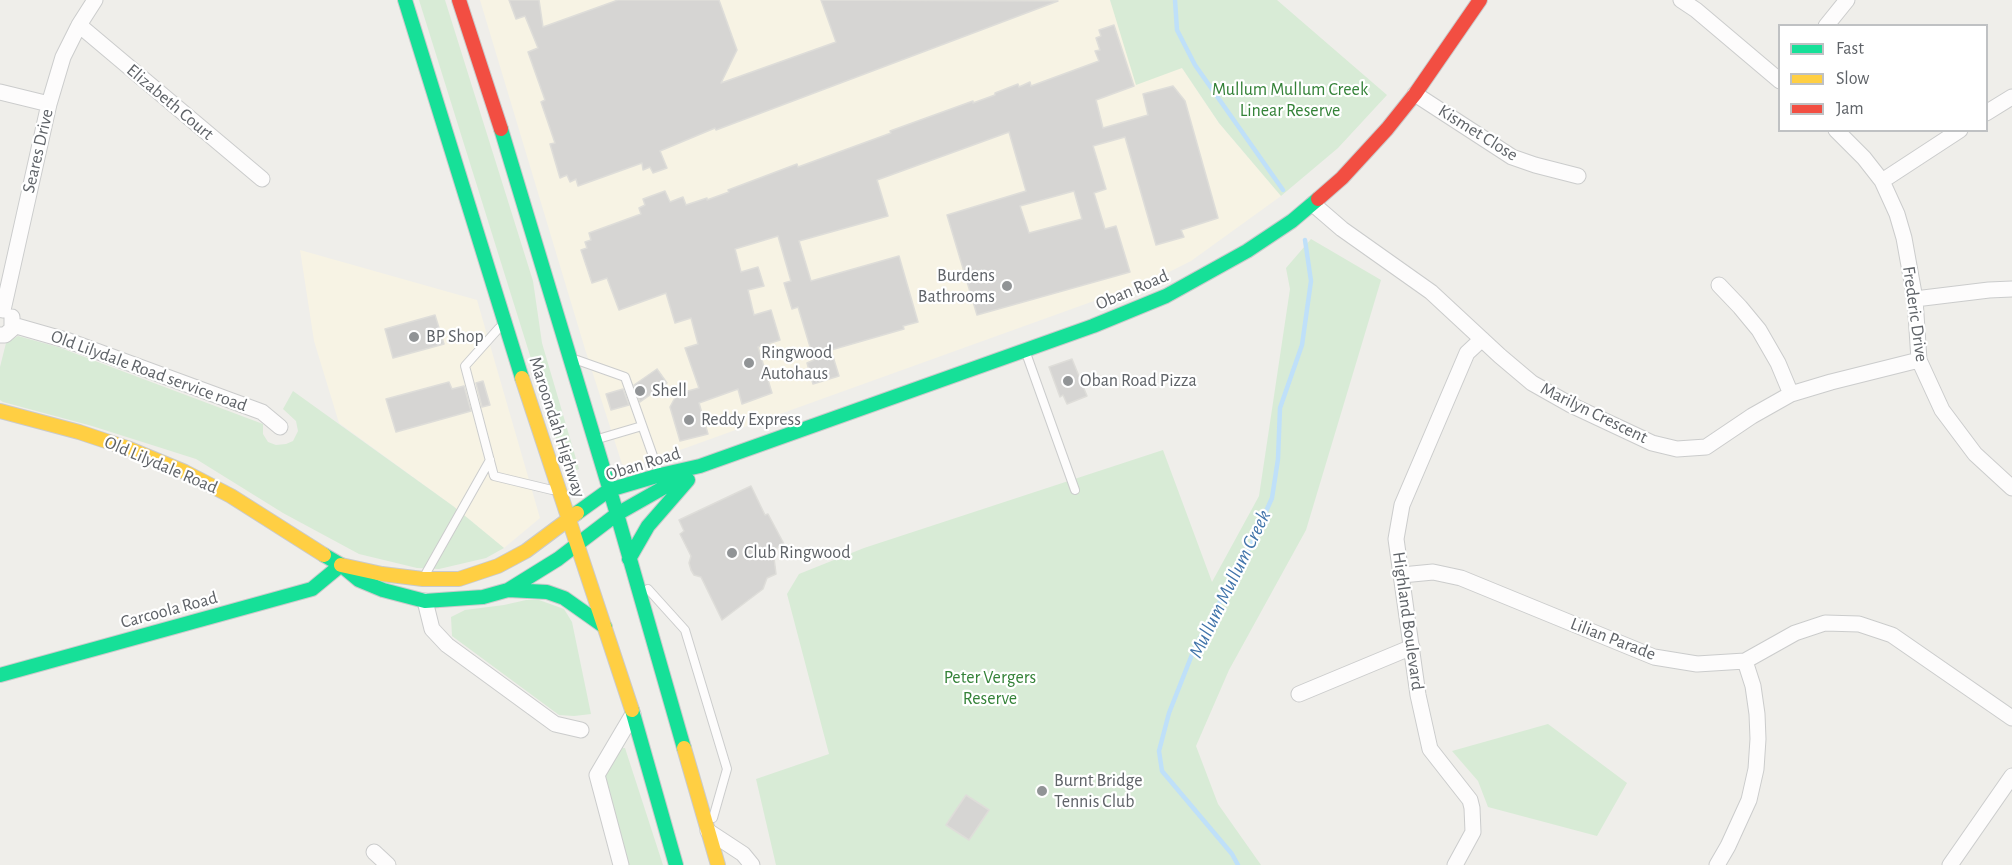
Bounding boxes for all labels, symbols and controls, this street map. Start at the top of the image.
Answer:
legend [1778,24,1988,132]
text: Fast [1836,40,1864,58]
street label: Elizabeth Court [122,59,218,145]
text: Slow [1836,70,1869,88]
park label: Mullum Mullum Creek Linear Reserve [1212,79,1368,122]
street label: Kismet Close [1434,100,1522,166]
text: Jam [1836,100,1864,118]
street label: Seares Drive [18,107,58,195]
place label: Burdens Bathrooms [918,265,995,308]
street label: Oban Road [1092,265,1172,315]
street label: Frederic Drive [1898,265,1932,363]
marker: Burdens Bathrooms [1000,279,1014,293]
street label: Old Lilydale Road service road [48,325,250,417]
place label: BP Shop [426,326,484,348]
marker: BP Shop [407,330,421,344]
place label: Ringwood Autohaus [761,342,832,385]
street label: Maroondah Highway [524,354,590,500]
marker: Ringwood Autohaus [742,356,756,370]
place label: Oban Road Pizza [1080,370,1197,392]
marker: Oban Road Pizza [1061,374,1075,388]
street label: Marilyn Crescent [1537,378,1651,448]
place label: Shell [652,380,687,402]
marker: Shell [633,384,647,398]
place label: Reddy Express [701,409,801,431]
marker: Reddy Express [682,413,696,427]
street label: Old Lilydale Road [101,431,221,499]
street label: Oban Road [603,442,683,486]
water label: Mullum Mullum Creek [1184,506,1276,662]
place label: Club Ringwood [744,542,850,564]
marker: Club Ringwood [725,546,739,560]
street label: Highland Boulevard [1388,550,1428,692]
street label: Carcoola Road [118,587,220,633]
street label: Lilian Parade [1567,613,1659,665]
park label: Peter Vergers Reserve [944,667,1036,710]
place label: Burnt Bridge Tennis Club [1054,770,1143,812]
marker: Burnt Bridge Tennis Club [1035,784,1049,798]

